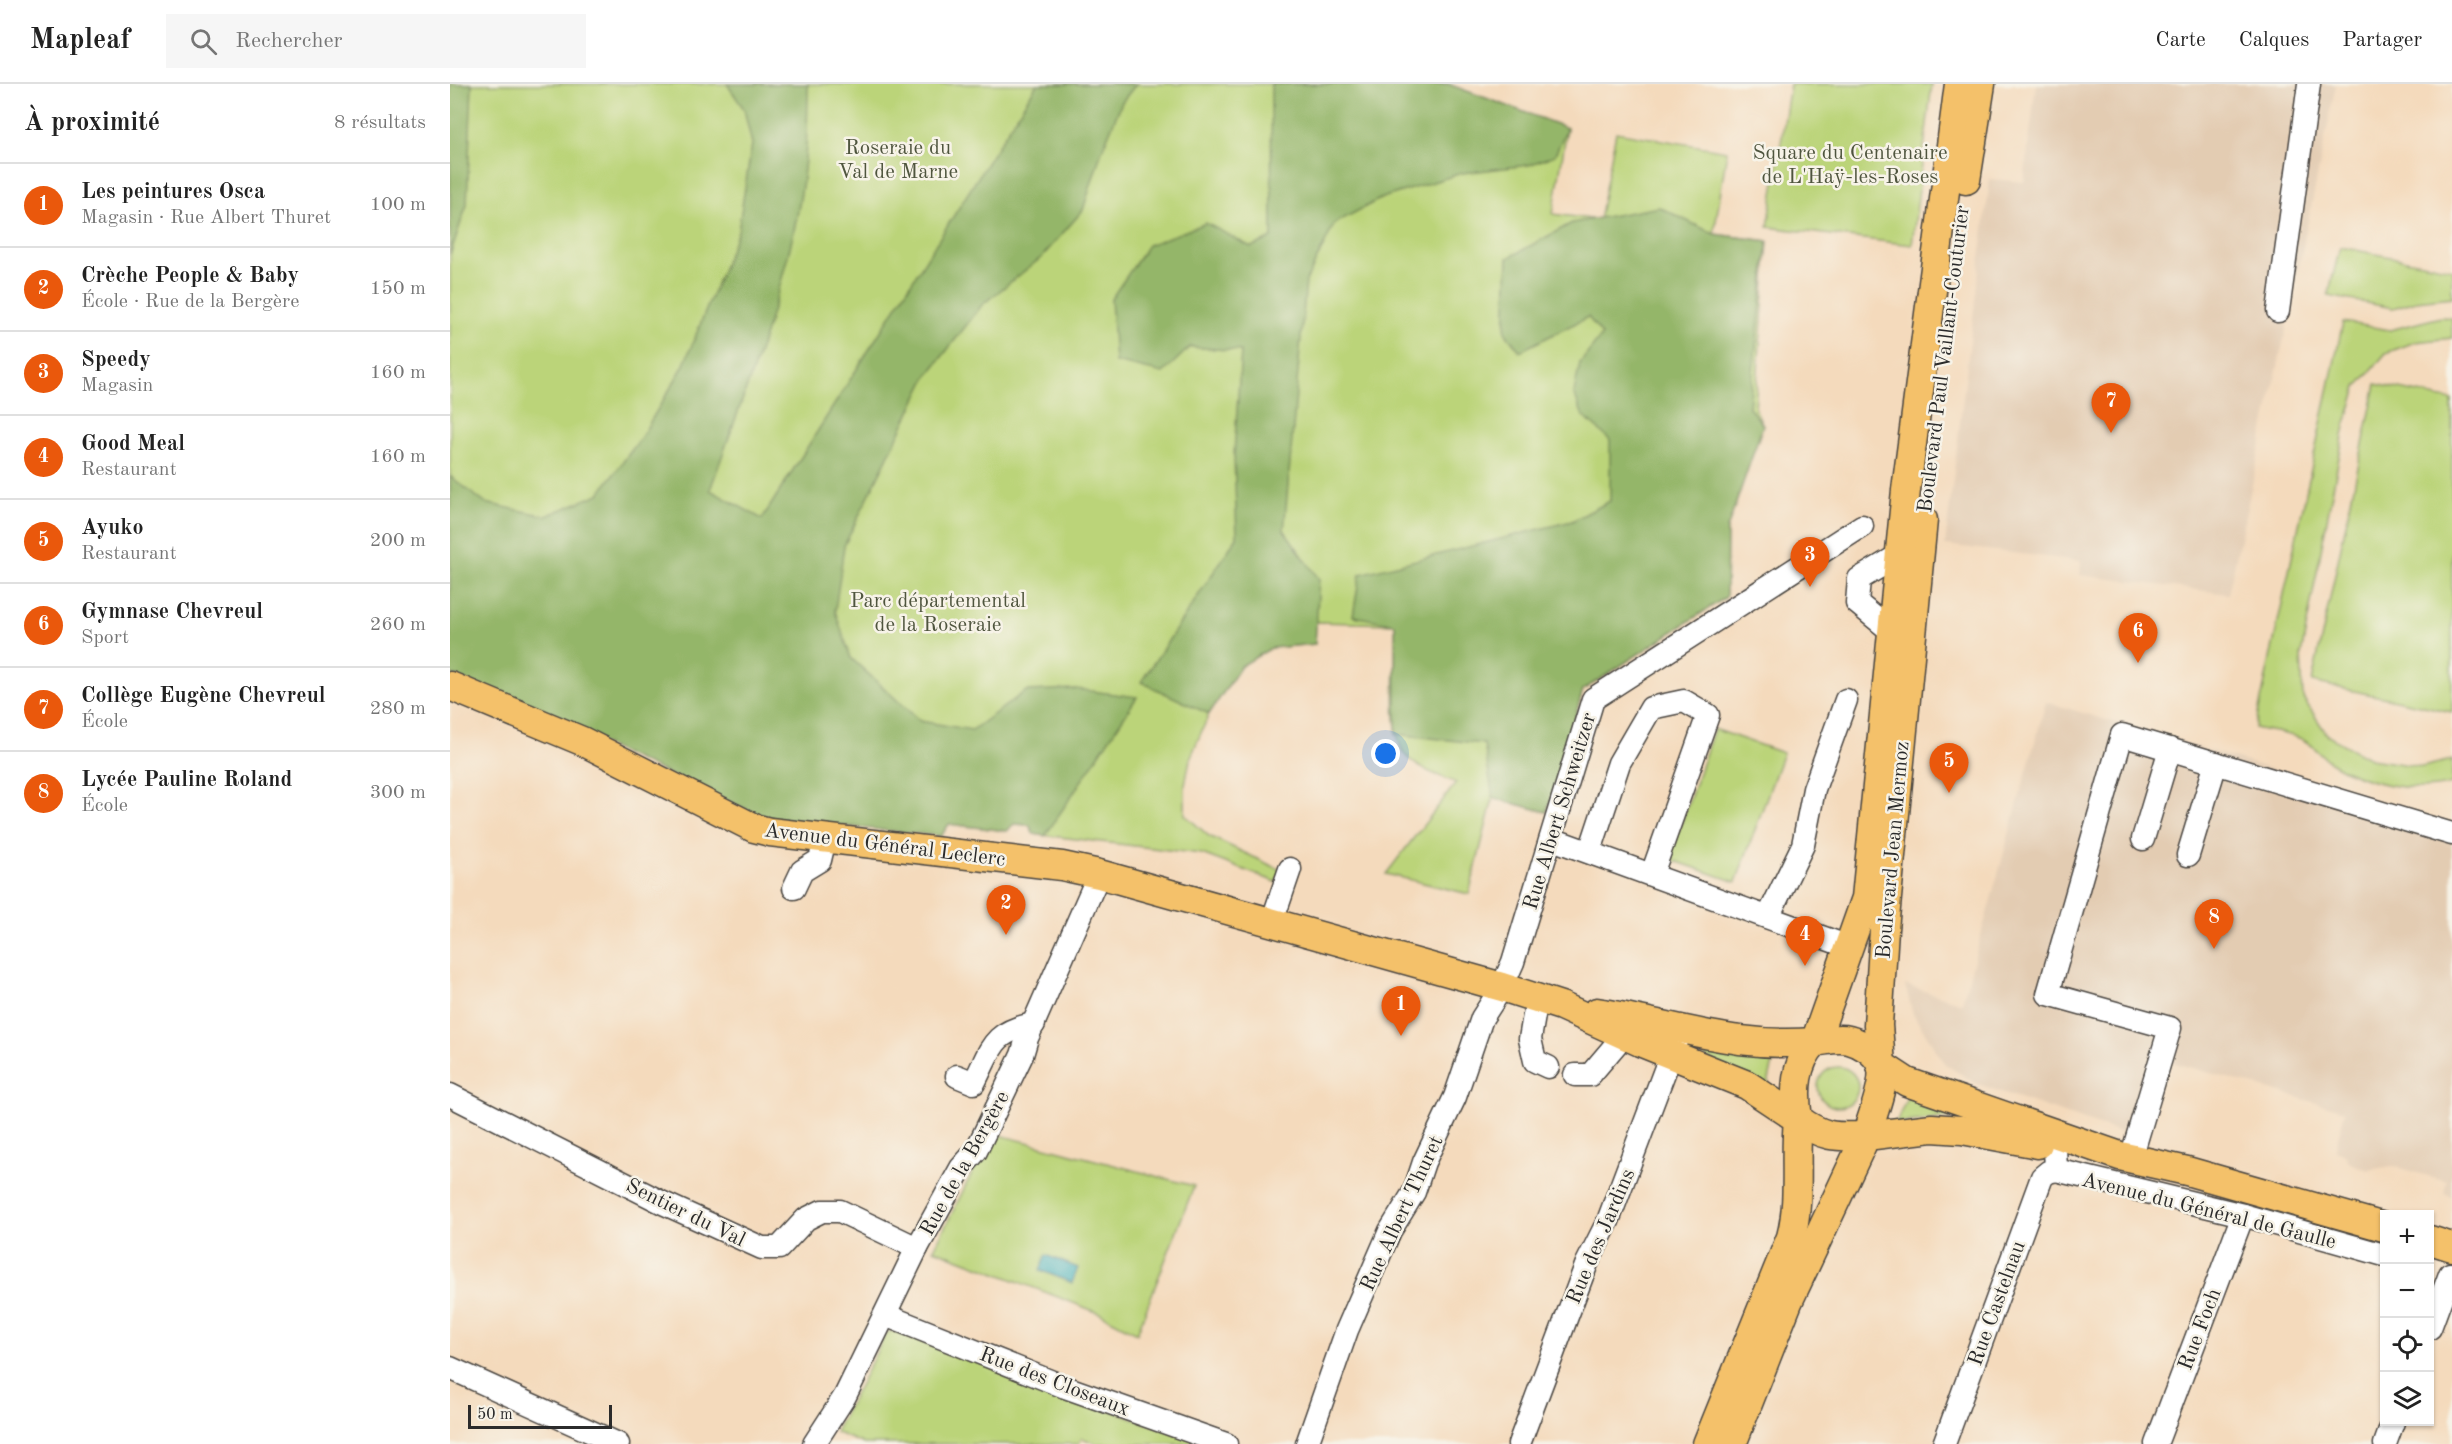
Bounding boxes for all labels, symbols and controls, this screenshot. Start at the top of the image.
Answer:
search box [166,14,586,68]
icon: search [187,25,220,58]
text: Mapleaf [30,27,130,55]
text: Rechercher [235,30,343,52]
text: Carte [2156,30,2206,51]
text: Calques [2239,30,2309,51]
text: Partager [2342,30,2422,51]
text: À proximité [24,110,160,136]
text: 8 résultats [334,113,426,133]
park label: Roseraie du Val de Marne [838,138,958,183]
park label: Square du Centenaire de L'Haÿ-les-Roses [1752,143,1948,188]
text: Les peintures Osca [81,181,265,203]
text: 1 [38,195,49,215]
text: 100 m [370,195,426,215]
street label: Boulevard Paul Vaillant-Couturier [1915,204,1974,514]
text: Magasin · Rue Albert Thuret [81,208,331,228]
text: Crèche People & Baby [81,265,299,287]
text: 2 [38,279,49,299]
text: 150 m [370,279,426,299]
text: École · Rue de la Bergère [81,292,299,312]
text: Speedy [81,349,151,371]
text: 3 [38,363,49,383]
text: 160 m [370,363,426,383]
text: Magasin [81,376,153,396]
pin: 7 [2092,384,2130,433]
text: Good Meal [81,433,185,455]
text: 4 [38,447,49,467]
text: 160 m [370,447,426,467]
text: Restaurant [81,460,177,480]
text: Ayuko [81,517,144,539]
text: 5 [38,531,49,551]
text: 200 m [370,531,426,551]
pin: 3 [1790,538,1830,587]
text: Restaurant [81,544,177,564]
park label: Parc départemental de la Roseraie [850,591,1026,636]
text: Gymnase Chevreul [81,601,263,623]
pin: 6 [2118,614,2158,663]
text: 6 [38,615,49,635]
text: 260 m [370,615,426,635]
text: Sport [81,628,129,648]
text: Collège Eugène Chevreul [81,685,326,707]
text: 7 [38,699,49,719]
text: 280 m [370,699,426,719]
street label: Rue Albert Schweitzer [1520,710,1601,912]
text: École [81,712,128,732]
your location [1371,739,1400,768]
street label: Boulevard Jean Mermoz [1874,740,1913,960]
pin: 5 [1930,744,1968,793]
text: Lycée Pauline Roland [81,769,292,791]
text: 8 [38,783,49,803]
text: 300 m [370,783,426,803]
text: École [81,796,128,816]
street label: Avenue du Général Leclerc [763,820,1007,871]
pin: 2 [986,886,1026,935]
pin: 8 [2194,900,2234,949]
pin: 4 [1786,916,1824,966]
pin: 1 [1382,986,1420,1036]
street label: Rue de la Bergère [917,1088,1014,1240]
street label: Rue Albert Thuret [1357,1133,1448,1295]
street label: Rue des Jardins [1563,1166,1639,1307]
street label: Avenue du Général de Gaulle [2079,1170,2338,1253]
street label: Sentier du Val [622,1175,749,1251]
map controls [2380,1210,2434,1426]
button: + [2380,1210,2434,1264]
street label: Rue Castelnau [1965,1238,2030,1369]
button: − [2380,1264,2434,1318]
street label: Rue Foch [2175,1286,2226,1373]
button: locate [2380,1318,2434,1372]
street label: Rue des Closeaux [977,1344,1132,1421]
button: layers [2380,1372,2434,1426]
scale bar [468,1402,612,1430]
text: 50 m [477,1407,513,1423]

